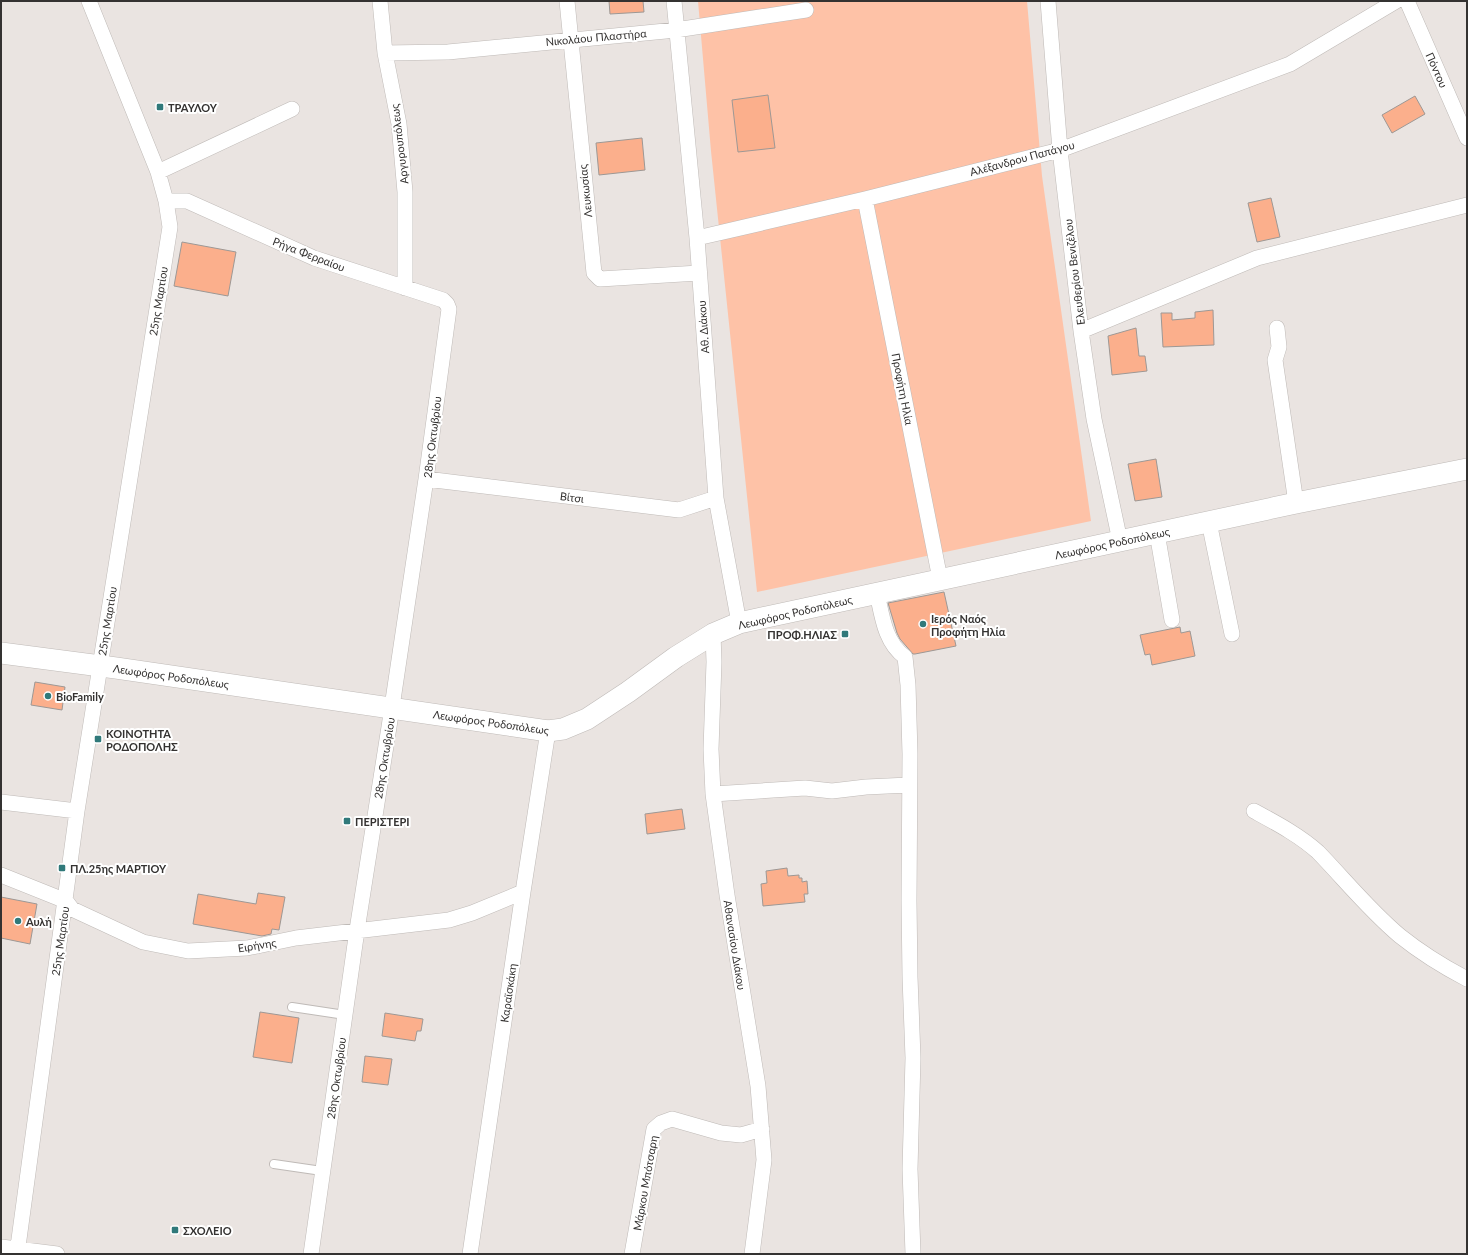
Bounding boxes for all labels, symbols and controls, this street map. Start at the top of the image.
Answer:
street label: Νικολάου Πλαστήρα [545,26,648,48]
street label: Πόντου [1423,50,1451,90]
place label: ΤΡΑΥΛΟΥ [168,101,218,114]
marker: ΤΡΑΥΛΟΥ [155,102,165,112]
street label: Αργυρουπόλεως [388,103,410,185]
street label: Αλέξανδρου Παπάγου [968,138,1076,178]
street label: Λευκωσίας [576,164,594,218]
street label: Ελευθερίου Βενιζέλου [1061,218,1088,326]
street label: Ρήγα Φερραίου [271,234,347,274]
street label: 25ης Μαρτίου [146,265,170,337]
street label: Αθ. Διάκου [695,300,711,354]
street label: Προφήτη Ηλία [890,352,916,427]
street label: 28ης Οκτωβρίου [421,395,443,479]
street label: Βίτσι [559,489,585,505]
street label: Λεωφόρος Ροδοπόλεως [1053,524,1171,562]
street label: 25ης Μαρτίου [95,585,119,657]
street label: Λεωφόρος Ροδοπόλεως [737,593,853,631]
place label: Ιερός Ναός Προφήτη Ηλία [931,612,1006,638]
marker: Ιερός Ναός Προφήτη Ηλία [918,619,928,629]
place label: ΠΡΟΦ.ΗΛΙΑΣ [767,628,837,641]
marker: ΠΡΟΦ.ΗΛΙΑΣ [840,629,850,639]
street label: Λεωφόρος Ροδοπόλεως [112,661,230,691]
place label: BioFamily [56,690,104,703]
marker: BioFamily [43,691,53,701]
street label: Λεωφόρος Ροδοπόλεως [432,707,550,737]
street label: 28ης Οκτωβρίου [371,716,397,800]
place label: ΚΟΙΝΟΤΗΤΑ ΡΟΔΟΠΟΛΗΣ [106,727,178,753]
marker: ΚΟΙΝΟΤΗΤΑ ΡΟΔΟΠΟΛΗΣ [93,734,103,744]
place label: ΠΕΡΙΣΤΕΡΙ [355,815,410,828]
marker: ΠΕΡΙΣΤΕΡΙ [342,816,352,826]
place label: ΠΛ.25ης ΜΑΡΤΙΟΥ [70,862,167,875]
marker: ΠΛ.25ης ΜΑΡΤΙΟΥ [57,863,67,873]
street label: Αθανασίου Διάκου [721,899,749,991]
street label: 25ης Μαρτίου [49,905,71,977]
place label: Αυλή [25,915,52,928]
marker: Αυλή [13,916,23,926]
street label: Ειρήνης [237,936,277,954]
street label: Καραϊσκάκη [497,963,519,1023]
street label: 28ης Οκτωβρίου [324,1036,348,1120]
street label: Μάρκου Μπότσαρη [630,1134,660,1232]
place label: ΣΧΟΛΕΙΟ [183,1224,232,1237]
marker: ΣΧΟΛΕΙΟ [170,1225,180,1235]

